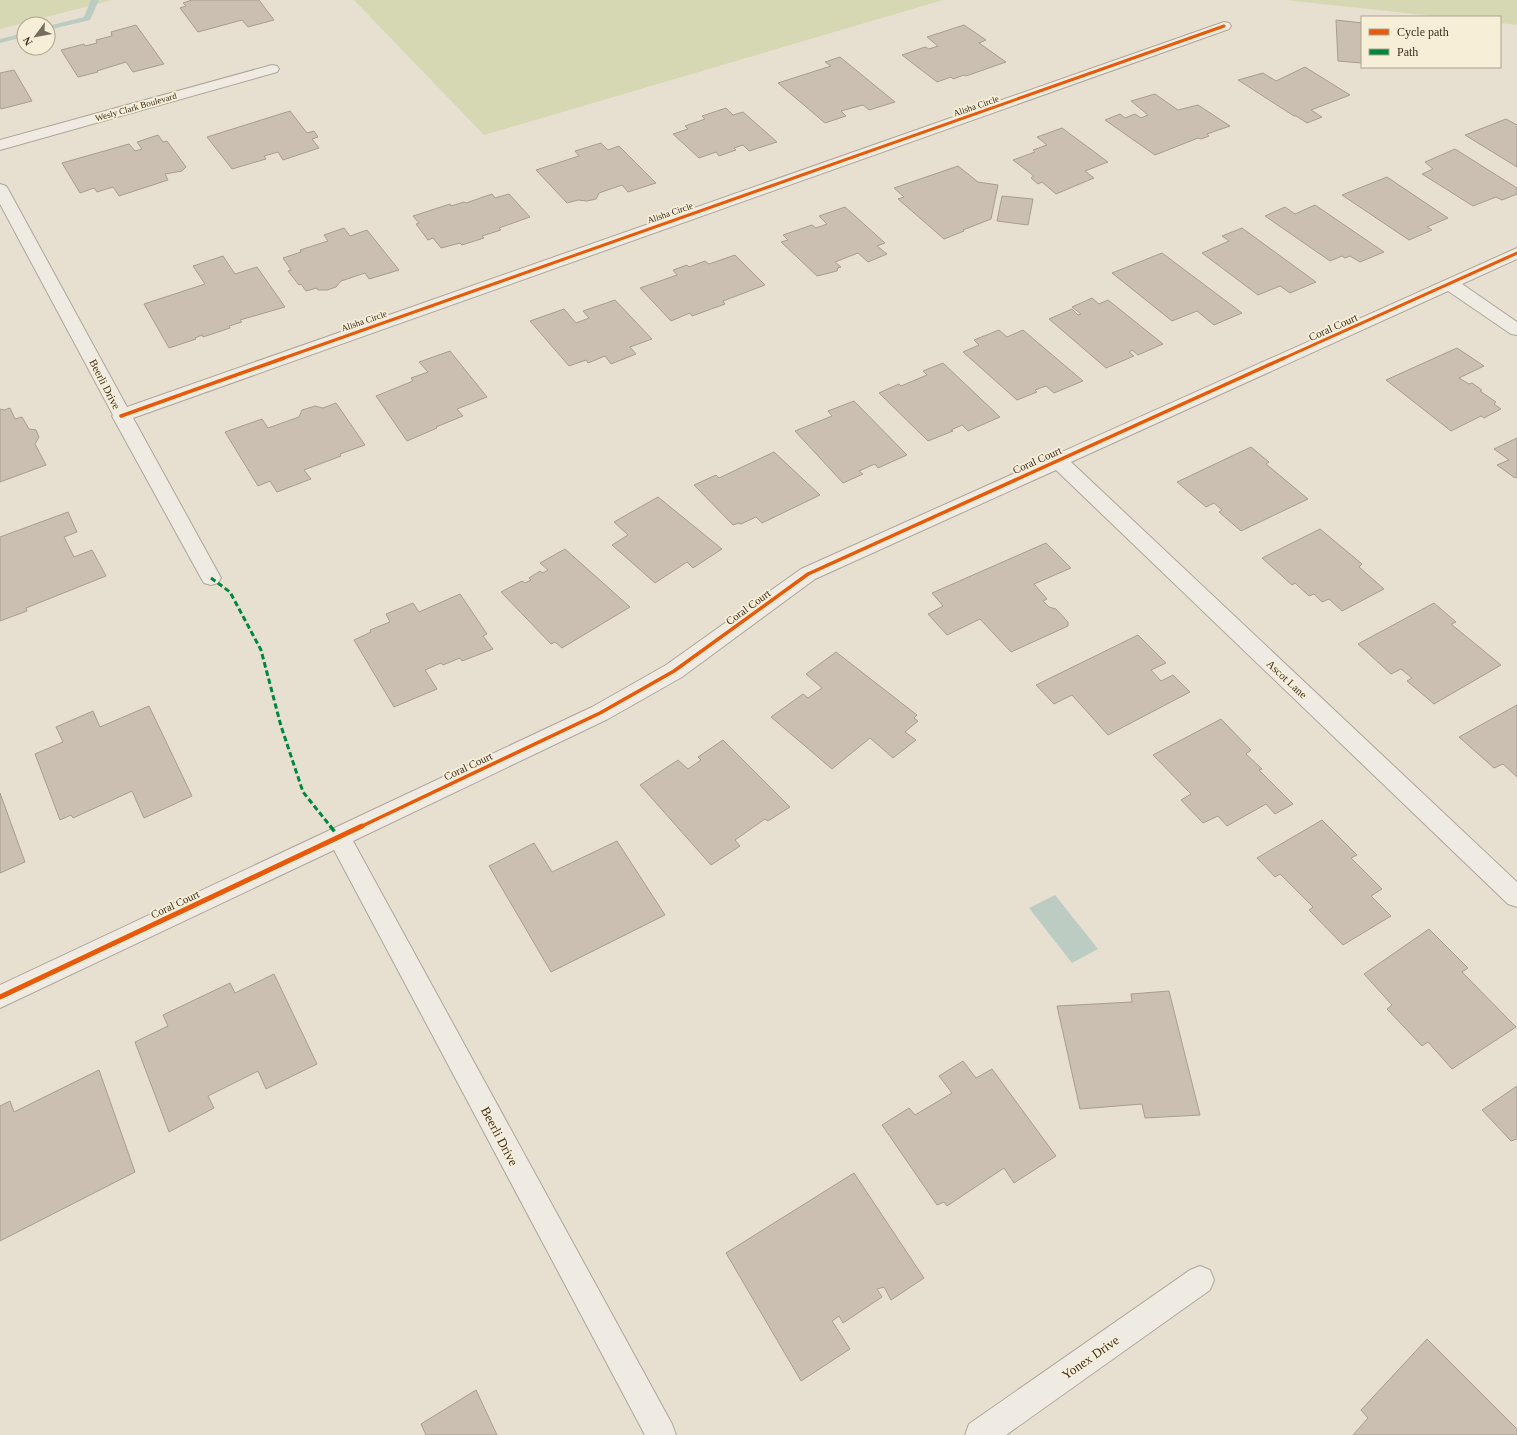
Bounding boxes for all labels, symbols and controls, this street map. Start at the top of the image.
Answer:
north arrow [16,16,56,56]
legend [1361,16,1501,68]
text: Cycle path [1397,25,1449,39]
text: N [20,35,35,48]
text: Path [1397,45,1418,59]
street label: Wesly Clark Boulevard [94,90,178,123]
street label: Alisha Circle [952,93,1000,119]
street label: Alisha Circle [646,200,694,226]
street label: Alisha Circle [340,308,388,334]
street label: Coral Court [1307,311,1359,343]
street label: Beerli Drive [87,357,123,411]
street label: Coral Court [1011,444,1063,476]
street label: Coral Court [723,587,773,627]
street label: Ascot Lane [1264,657,1310,701]
street label: Coral Court [442,750,494,782]
street label: Coral Court [149,888,201,920]
street label: Beerli Drive [478,1104,521,1168]
street label: Yonex Drive [1059,1332,1122,1383]

